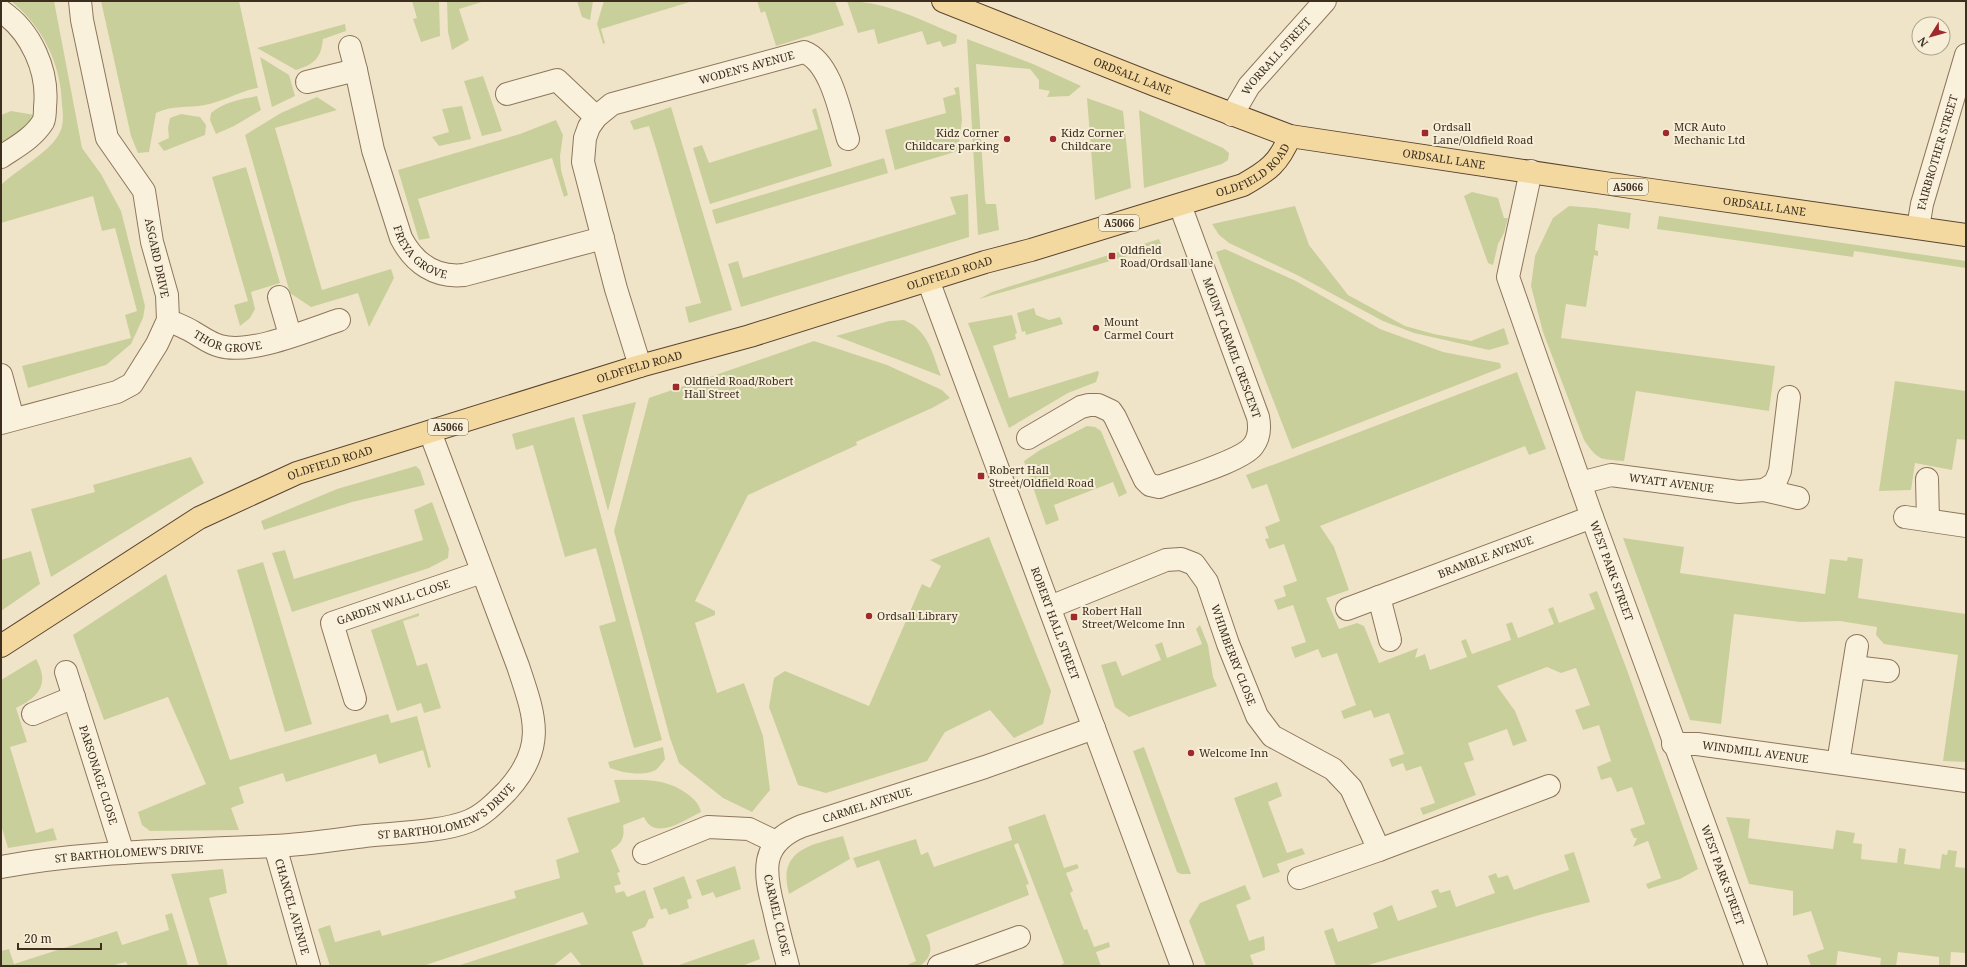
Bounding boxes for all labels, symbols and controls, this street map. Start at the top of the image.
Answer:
street label: WORRALL STREET [1238,14,1314,97]
north arrow [1911,16,1951,56]
text: N [1914,34,1931,50]
street label: WODEN'S AVENUE [697,47,796,87]
street label: ORDSALL LANE [1091,53,1174,98]
street label: FAIRBROTHER STREET [1913,93,1961,211]
place label: Ordsall Lane/Oldfield Road [1433,119,1533,147]
place label: MCR Auto Mechanic Ltd [1674,119,1745,147]
place label: Kidz Corner Childcare parking [905,125,1000,153]
place label: Kidz Corner Childcare [1061,125,1125,153]
marker: Ordsall Lane/Oldfield Road [1420,128,1430,138]
marker: MCR Auto Mechanic Ltd [1661,128,1671,138]
marker: Kidz Corner Childcare parking [1002,134,1012,144]
marker: Kidz Corner Childcare [1048,134,1058,144]
street label: OLDFIELD ROAD [1214,141,1293,200]
street label: ORDSALL LANE [1402,145,1487,172]
road number: A5066 [1608,179,1648,195]
street label: ORDSALL LANE [1722,192,1807,219]
road number: A5066 [1099,215,1139,231]
street label: ASGARD DRIVE [142,217,173,299]
street label: FREYA GROVE [390,223,449,282]
place label: Oldfield Road/Ordsall lane [1120,242,1213,270]
marker: Oldfield Road/Ordsall lane [1107,251,1117,261]
street label: OLDFIELD ROAD [905,252,994,293]
street label: MOUNT CARMEL CRESCENT [1200,275,1265,420]
place label: Mount Carmel Court [1104,314,1174,342]
marker: Mount Carmel Court [1091,323,1101,333]
street label: THOR GROVE [191,326,263,355]
street label: OLDFIELD ROAD [594,347,684,386]
place label: Oldfield Road/Robert Hall Street [684,373,794,401]
marker: Oldfield Road/Robert Hall Street [671,382,681,392]
road number: A5066 [428,419,468,435]
street label: OLDFIELD ROAD [285,442,374,484]
place label: Robert Hall Street/Oldfield Road [989,462,1094,490]
street label: WYATT AVENUE [1628,469,1715,496]
marker: Robert Hall Street/Oldfield Road [976,471,986,481]
street label: WEST PARK STREET [1587,518,1637,623]
street label: BRAMBLE AVENUE [1436,532,1535,581]
street label: ROBERT HALL STREET [1028,565,1083,682]
street label: GARDEN WALL CLOSE [334,575,452,628]
street label: WHIMBERRY CLOSE [1208,602,1260,708]
place label: Robert Hall Street/Welcome Inn [1082,603,1185,631]
place label: Ordsall Library [877,608,958,623]
marker: Ordsall Library [864,611,874,621]
marker: Robert Hall Street/Welcome Inn [1069,612,1079,622]
street label: PARSONAGE CLOSE [76,723,122,827]
street label: WINDMILL AVENUE [1701,737,1810,766]
place label: Welcome Inn [1199,745,1268,760]
marker: Welcome Inn [1186,748,1196,758]
street label: ST BARTHOLOMEW'S DRIVE [377,780,518,842]
street label: CARMEL AVENUE [820,783,914,826]
street label: WEST PARK STREET [1698,823,1749,927]
street label: ST BARTHOLOMEW'S DRIVE [54,841,204,866]
street label: CHANCEL AVENUE [272,857,313,956]
street label: CARMEL CLOSE [761,873,794,957]
scale bar [18,925,101,951]
text: 20 m [24,930,52,947]

